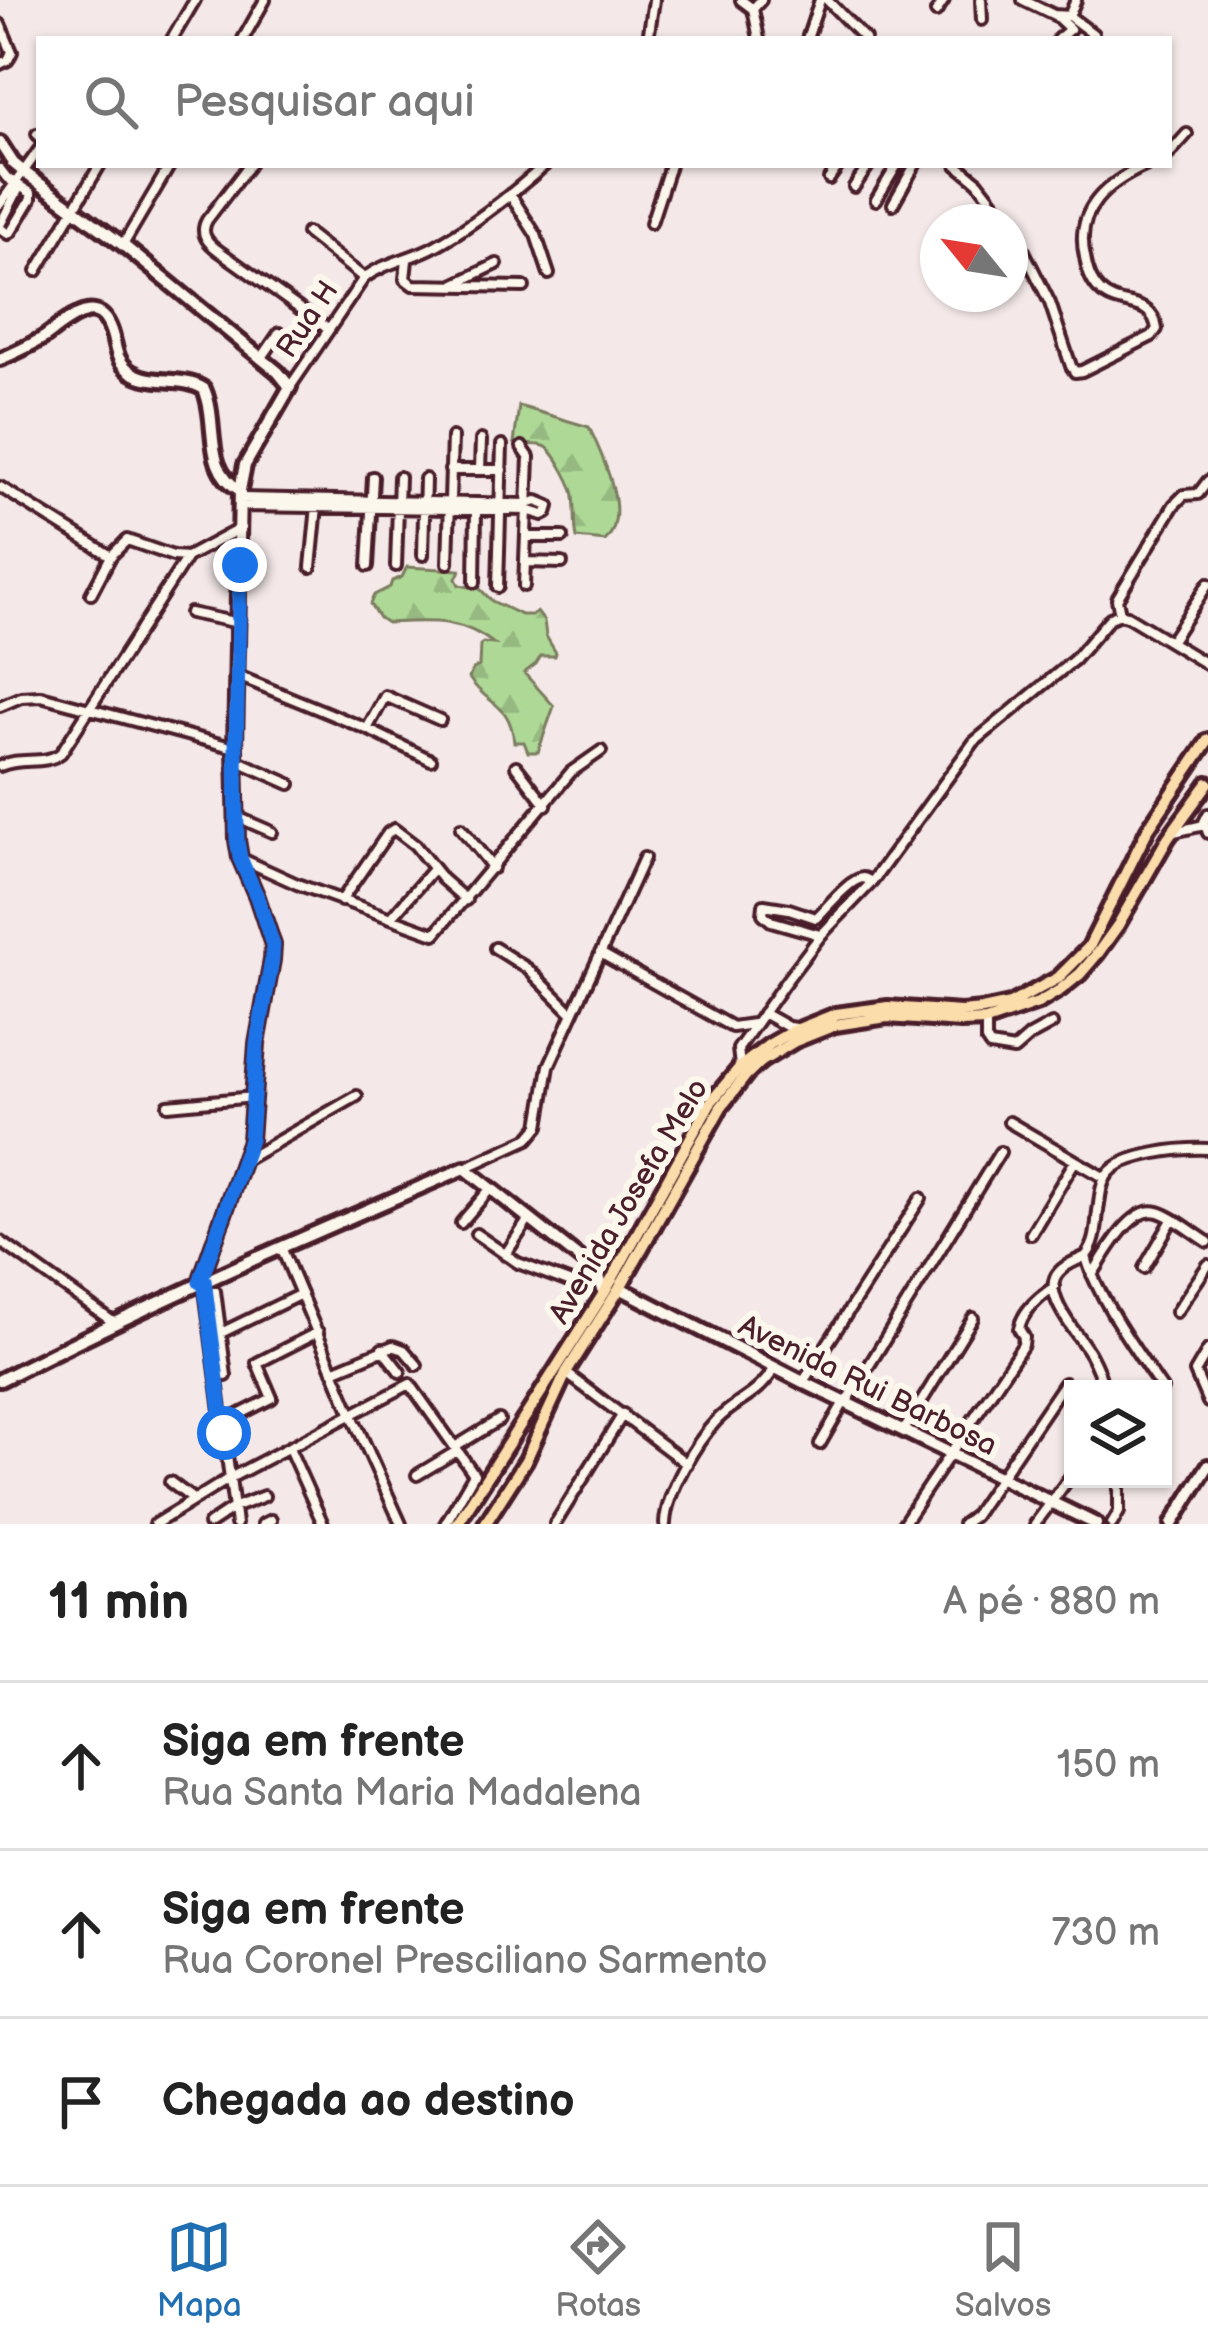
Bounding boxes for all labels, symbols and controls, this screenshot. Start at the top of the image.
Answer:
search box [36,36,1172,168]
icon: search [78,69,144,135]
text: Pesquisar aqui [174,75,475,130]
north arrow [920,204,1028,312]
street label: Rua H [269,274,347,365]
route end [213,538,267,592]
street label: Avenida Josefa Melo [542,1073,716,1330]
street label: Avenida Rui Barbosa [733,1308,1003,1464]
map controls [1064,1380,1172,1488]
button: layers [1064,1380,1172,1488]
route start [197,1406,251,1460]
text: 11 min [48,1572,189,1633]
text: A pé · 880 m [943,1579,1160,1626]
text: Siga em frente [162,1715,465,1770]
icon: ahead [48,1733,114,1799]
text: 150 m [1057,1742,1160,1789]
text: Rua Santa Maria Madalena [162,1770,642,1817]
text: Siga em frente [162,1883,465,1938]
icon: ahead [48,1901,114,1967]
text: 730 m [1051,1910,1160,1957]
text: Rua Coronel Presciliano Sarmento [162,1938,768,1985]
icon: arrive [48,2069,114,2135]
text: Chegada ao destino [162,2074,575,2129]
tab: Mapa [157,2214,242,2326]
tab: Rotas [555,2214,641,2326]
tab: Salvos [955,2214,1051,2326]

